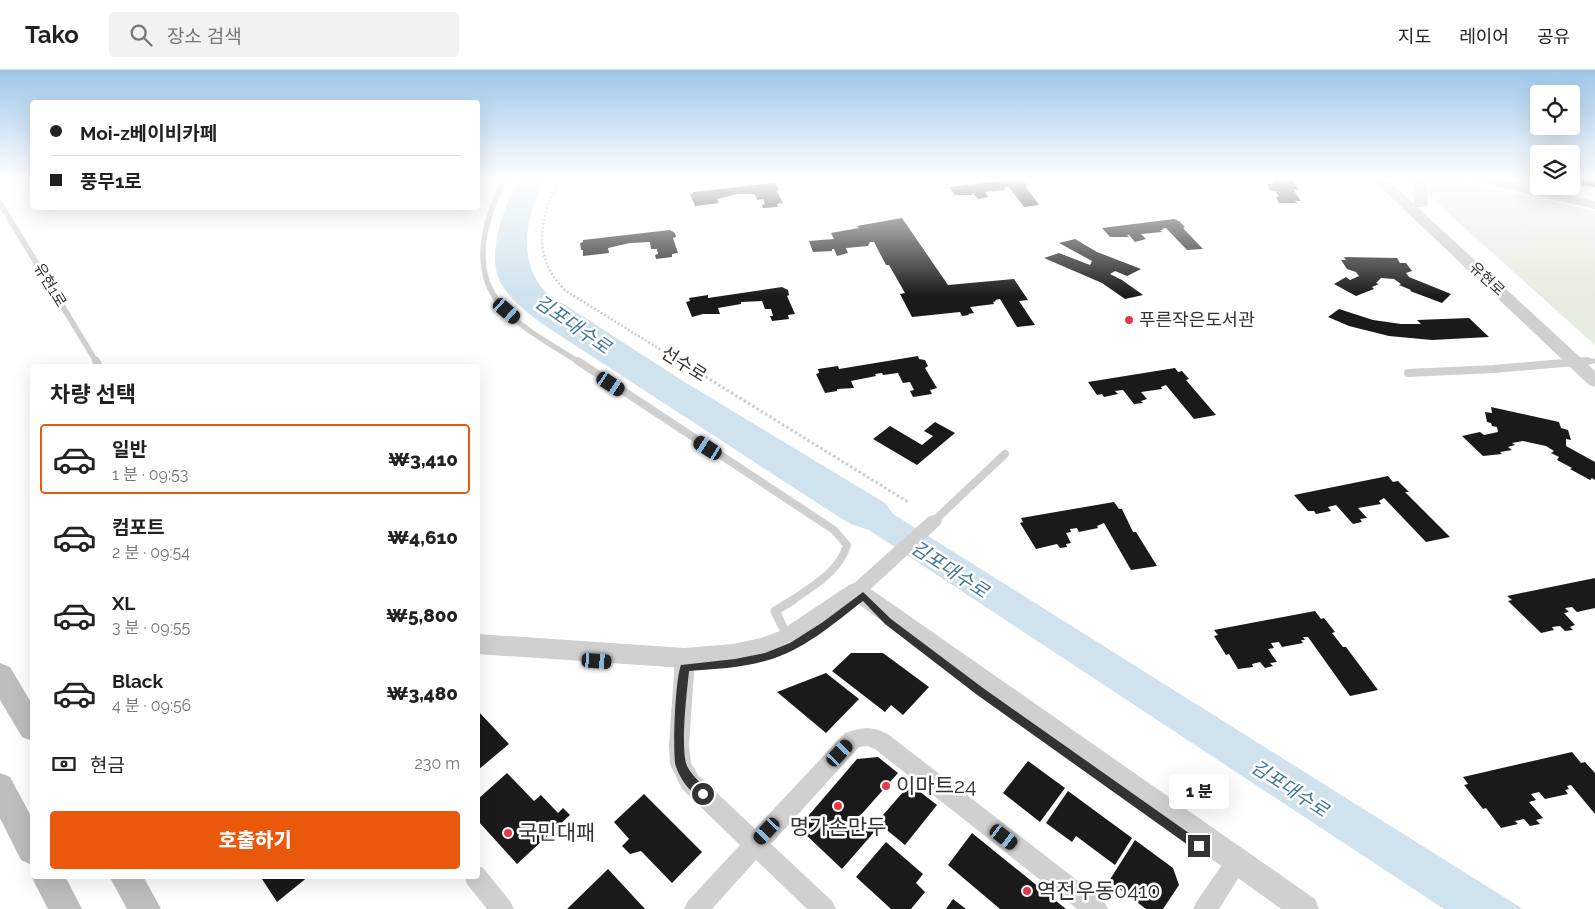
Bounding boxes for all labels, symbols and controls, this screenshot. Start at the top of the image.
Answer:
search box [109,12,459,57]
text: Tako [25,20,79,49]
icon: search [127,21,155,49]
text: 장소 검색 [167,25,242,47]
text: 지도 [1398,26,1431,47]
text: 레이어 [1459,26,1509,47]
text: 공유 [1537,26,1570,47]
map controls [1530,85,1580,195]
button: locate [1530,85,1580,135]
text: Moi-z베이비카페 [80,122,217,144]
button: layers [1530,145,1580,195]
text: 풍무1로 [80,170,142,192]
street label: 유현로 [1466,258,1508,300]
street label: 유현1로 [30,260,70,310]
water label: 김포대수로 [531,290,616,359]
car [490,295,523,327]
place label: 푸른작은도서관 [1139,309,1255,330]
marker: 푸른작은도서관 [1123,314,1135,326]
street label: 선수로 [658,342,711,386]
car [594,369,627,399]
text: 차량 선택 [50,381,136,407]
car [691,434,724,462]
icon: car [52,437,97,482]
text: 일반 [112,438,147,460]
text: ₩3,410 [388,448,458,470]
text: 1 분 · 09:53 [112,465,188,484]
icon: car [52,515,97,560]
text: 컴포트 [112,516,164,538]
text: ₩4,610 [387,526,458,548]
water label: 김포대수로 [907,536,994,603]
text: 2 분 · 09:54 [112,543,190,562]
text: XL [112,592,135,614]
icon: car [52,593,97,638]
text: ₩5,800 [386,604,458,626]
text: 3 분 · 09:55 [112,618,190,637]
car [581,652,612,670]
text: Black [112,670,163,692]
icon: car [52,671,97,716]
text: ₩3,480 [386,682,458,704]
text: 4 분 · 09:56 [112,696,191,715]
car [824,737,855,769]
icon: cash [50,750,78,778]
text: 현금 [90,754,125,776]
text: 230 m [415,754,460,773]
water label: 김포대수로 [1247,755,1334,822]
place label: 이마트24 [896,773,976,798]
callout: 1 분 [1169,774,1229,808]
marker: 이마트24 [880,780,892,792]
text: 1 분 [1186,782,1212,801]
route start [692,783,714,805]
marker: 명가손만두 [832,800,844,812]
button: 호출하기 [50,811,460,869]
place label: 명가손만두 [790,814,886,839]
car [751,815,782,847]
place label: 국민대패 [518,820,595,845]
car [987,822,1020,852]
marker: 국민대패 [502,827,514,839]
route end [1188,835,1210,857]
place label: 역전우동0410 [1037,878,1160,903]
marker: 역전우동0410 [1021,885,1033,897]

